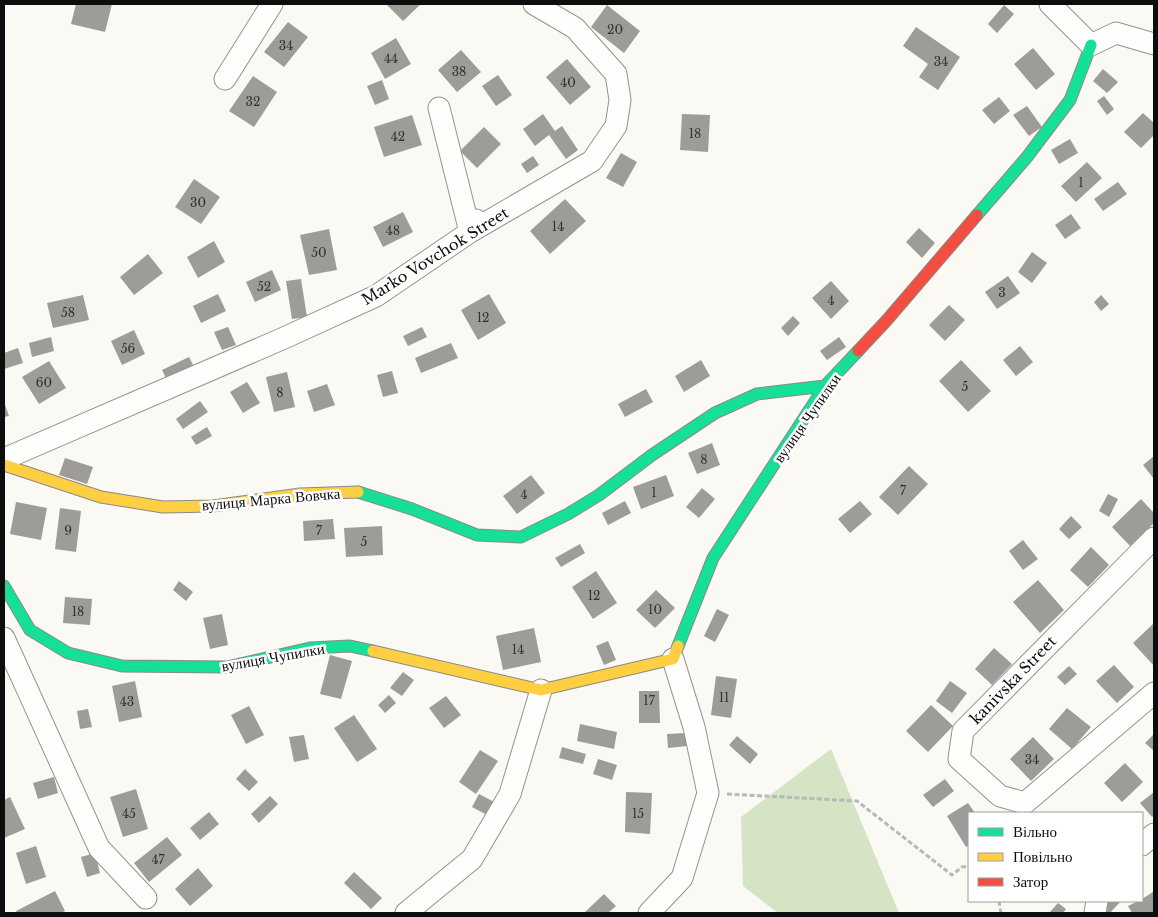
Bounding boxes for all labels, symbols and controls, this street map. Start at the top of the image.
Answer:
house number: 20 [607,22,623,37]
house number: 34 [279,38,293,53]
house number: 44 [384,51,398,66]
house number: 34 [934,54,948,69]
house number: 38 [452,64,466,79]
house number: 40 [560,75,576,90]
house number: 32 [246,94,260,109]
house number: 18 [689,126,701,141]
house number: 42 [391,129,405,144]
house number: 1 [1078,175,1084,190]
house number: 30 [190,195,206,210]
street label: Marko Vovchok Street [358,203,512,309]
house number: 14 [552,219,564,234]
house number: 48 [386,223,400,238]
house number: 50 [311,245,327,260]
house number: 52 [257,279,271,294]
house number: 3 [998,285,1006,300]
house number: 4 [827,293,835,308]
house number: 58 [61,305,75,320]
house number: 12 [477,310,489,325]
house number: 56 [121,341,136,356]
street label: вулиця Чупилки [769,370,845,466]
house number: 60 [36,375,52,390]
house number: 5 [962,379,969,394]
house number: 8 [276,385,284,400]
house number: 8 [700,452,708,467]
street label: вулиця Марка Вовчка [201,483,341,515]
house number: 7 [900,483,907,498]
house number: 1 [651,485,657,500]
house number: 4 [520,487,528,502]
house number: 9 [64,523,72,538]
house number: 7 [316,523,323,538]
house number: 5 [361,534,368,549]
house number: 12 [588,588,600,603]
house number: 10 [648,602,662,617]
house number: 18 [72,604,84,619]
street label: kanivska Street [966,632,1060,728]
street label: вулиця Чупилки [220,639,326,675]
house number: 14 [512,642,524,657]
house number: 11 [719,690,729,705]
house number: 17 [643,693,656,708]
house number: 43 [120,694,134,709]
house number: 34 [1025,752,1039,767]
house number: 45 [122,806,136,821]
house number: 15 [632,806,644,821]
legend [968,812,1143,902]
text: Вільно [1013,822,1057,841]
text: Повільно [1013,847,1072,866]
house number: 47 [151,852,165,867]
text: Затор [1013,872,1048,891]

